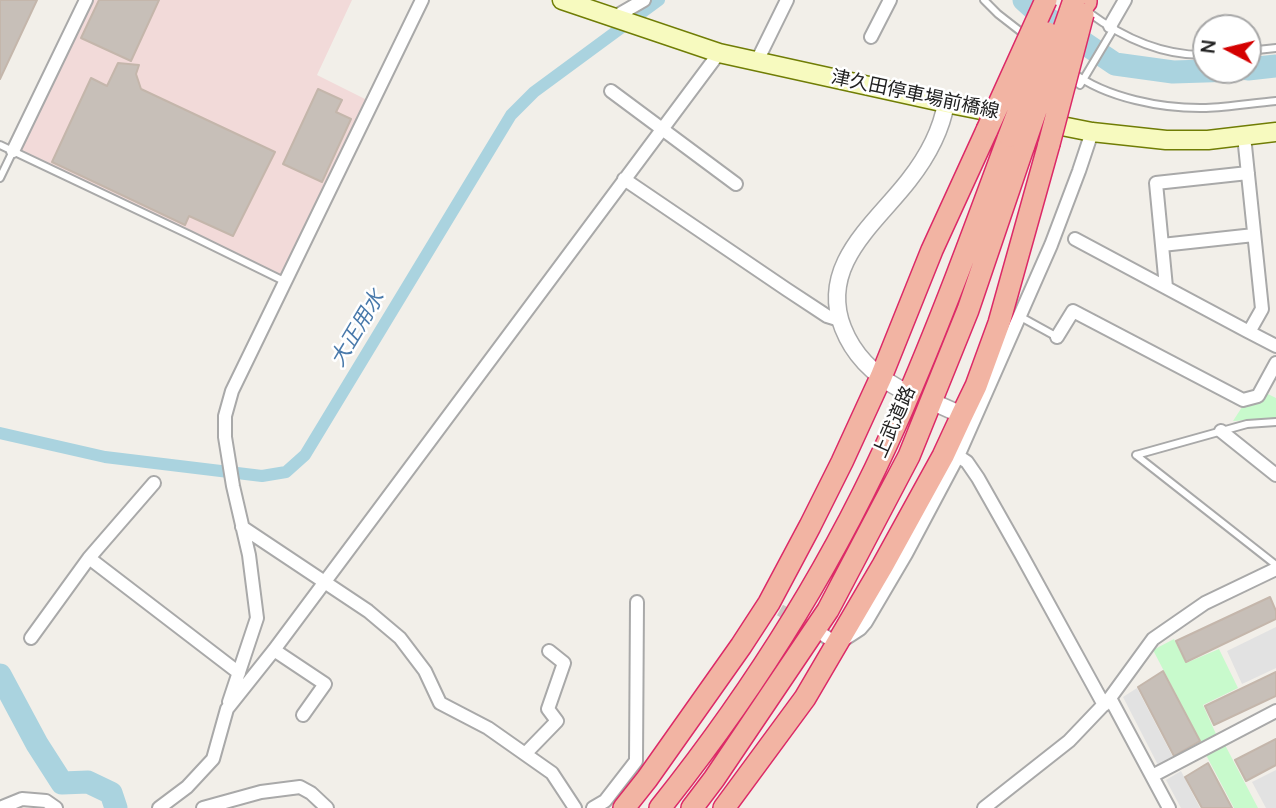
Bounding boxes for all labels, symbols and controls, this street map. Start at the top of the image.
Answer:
north arrow [1192,14,1262,84]
text: N [1194,38,1222,55]
street label: 津久田停車場前橋線 [829,66,1001,124]
water label: 大正用水 [326,287,390,371]
street label: 上武道路 [869,383,921,461]

